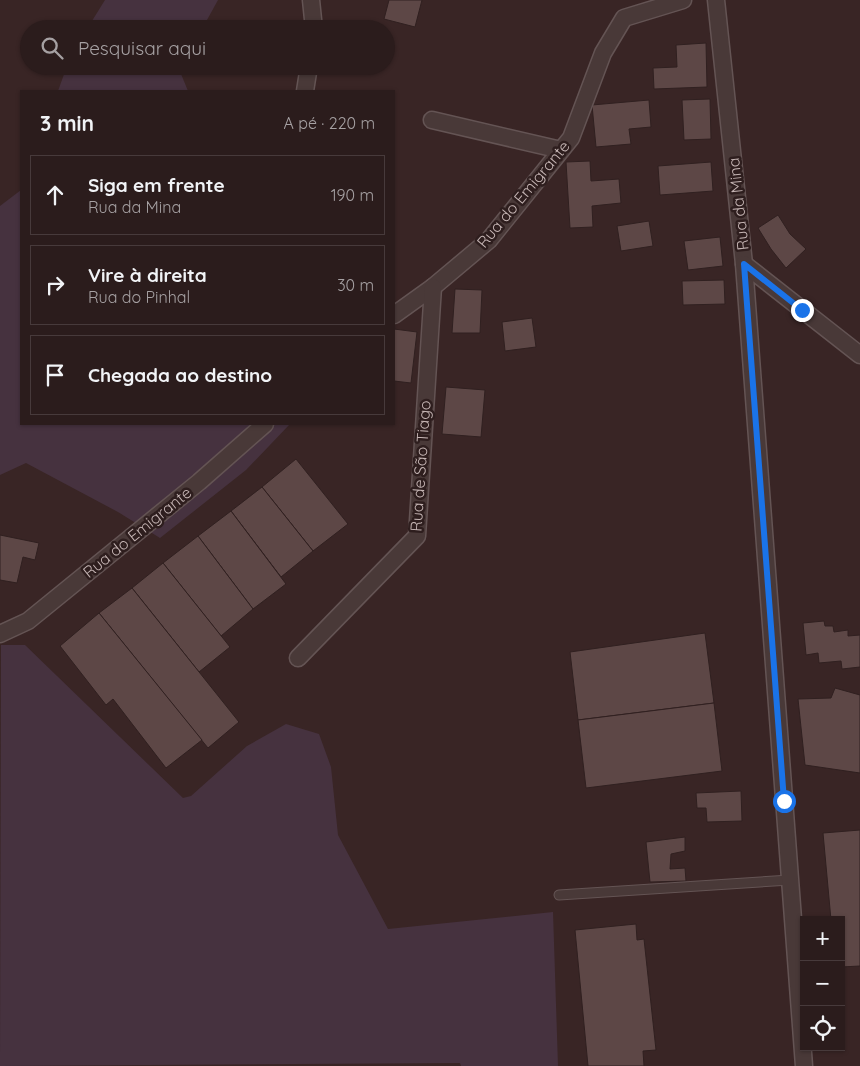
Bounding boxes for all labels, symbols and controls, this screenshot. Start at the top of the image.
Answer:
search box [20,20,395,75]
icon: search [38,34,66,62]
text: Pesquisar aqui [78,36,206,60]
text: 3 min [40,110,94,136]
text: A pé · 220 m [283,113,375,133]
street label: Rua do Emigrante [472,136,574,252]
street label: Rua da Mina [723,157,753,251]
text: Siga em frente [88,173,225,197]
icon: ahead [41,181,69,209]
text: 190 m [331,185,374,205]
text: Rua da Mina [88,197,181,217]
text: Vire à direita [88,263,207,287]
icon: right [41,271,69,299]
text: 30 m [337,275,374,295]
text: Rua do Pinhal [88,287,190,307]
route end [791,299,814,322]
icon: arrive [41,361,69,389]
text: Chegada ao destino [88,363,272,387]
street label: Rua de São Tiago [405,400,435,532]
street label: Rua do Emigrante [79,482,195,582]
route start [773,790,796,813]
map controls [800,916,845,1051]
button: + [800,916,845,961]
button: − [800,961,845,1006]
button: locate [800,1006,845,1051]

